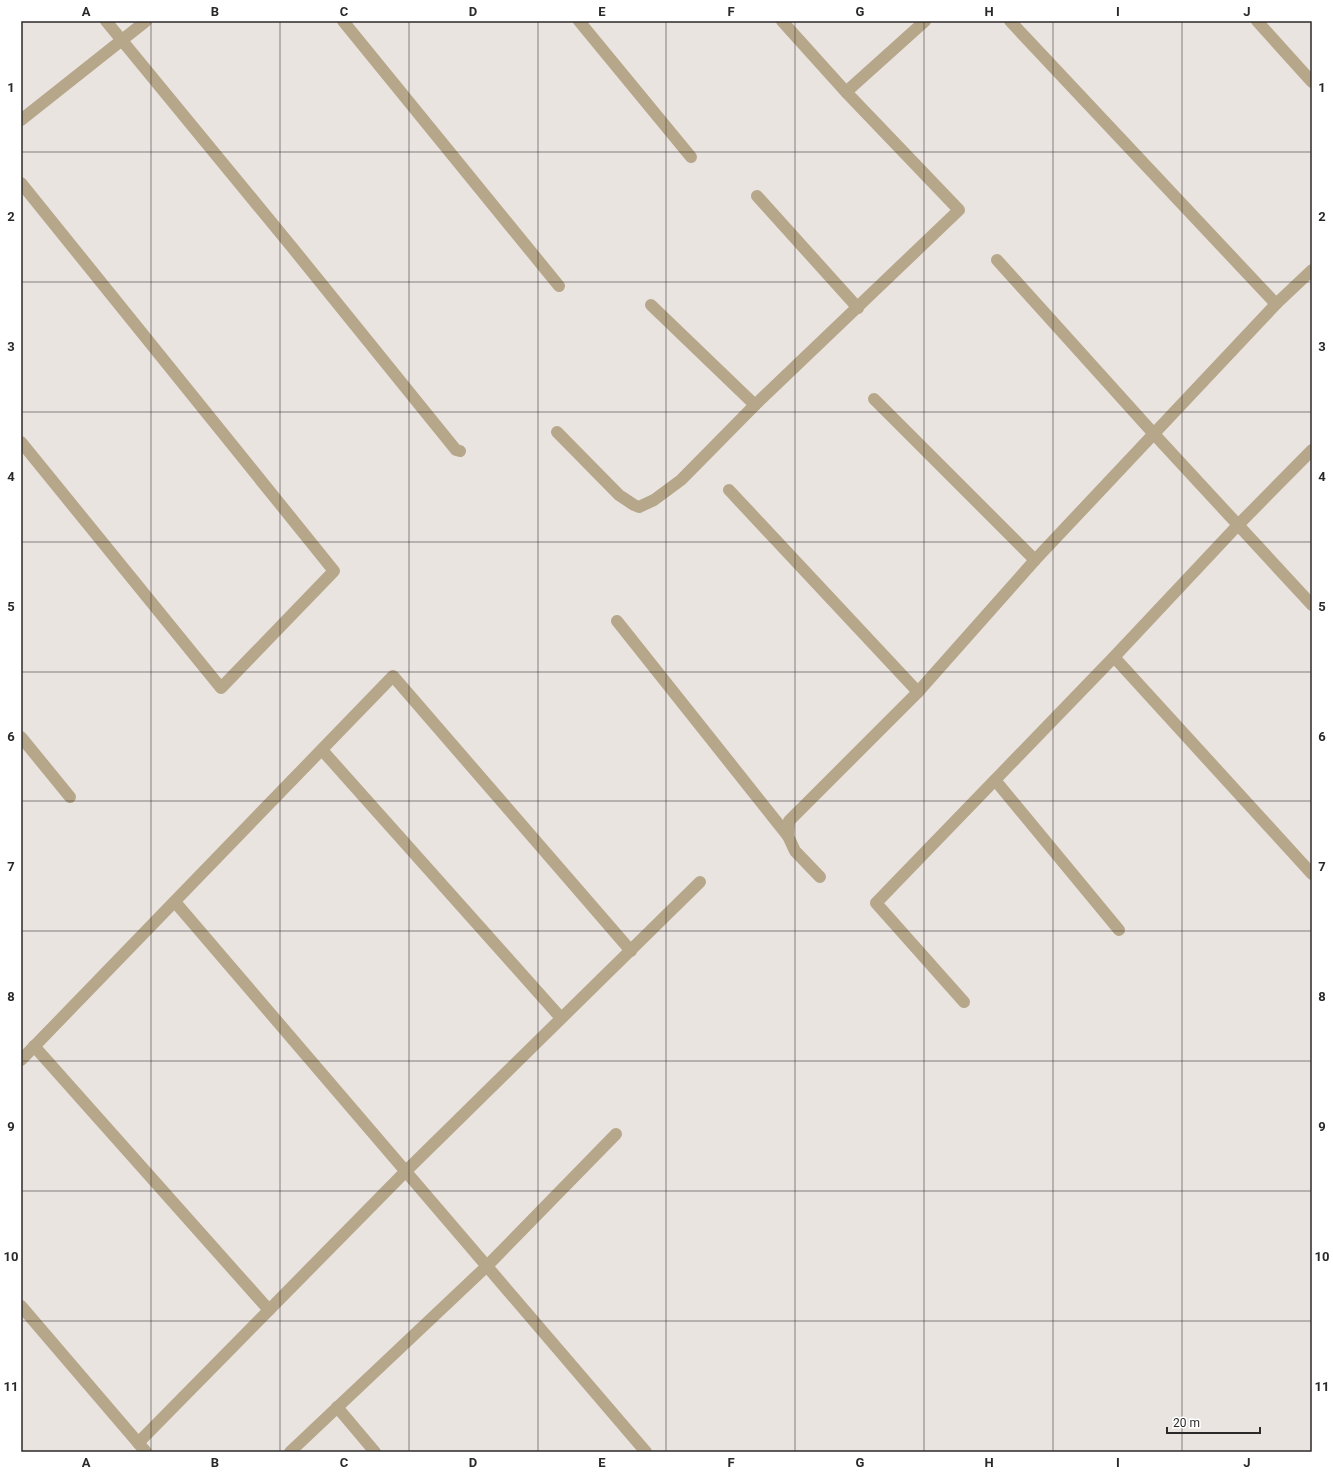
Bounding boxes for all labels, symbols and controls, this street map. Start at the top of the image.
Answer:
text: A [82,4,91,19]
text: B [211,4,219,19]
text: C [340,4,349,19]
text: D [469,4,477,19]
text: E [598,4,606,19]
text: F [727,4,735,19]
text: G [856,4,865,19]
text: H [984,4,994,19]
text: I [1116,4,1120,19]
text: J [1243,4,1251,19]
text: 1 [7,80,15,95]
text: 1 [1318,80,1326,95]
text: 2 [7,209,15,224]
text: 2 [1318,209,1326,224]
text: 3 [7,339,15,354]
text: 3 [1318,339,1326,354]
text: 4 [7,469,15,484]
text: 4 [1318,469,1326,484]
text: 5 [7,599,15,614]
text: 5 [1318,599,1326,614]
text: 6 [7,729,15,744]
text: 6 [1318,729,1326,744]
text: 7 [7,859,15,874]
text: 7 [1318,859,1326,874]
text: 8 [7,989,15,1004]
text: 8 [1318,989,1326,1004]
text: 9 [7,1119,15,1134]
text: 9 [1318,1119,1326,1134]
text: 10 [4,1249,18,1264]
text: 10 [1315,1249,1329,1264]
text: 11 [4,1379,18,1394]
text: 11 [1315,1379,1329,1394]
scale bar [1167,1409,1260,1435]
text: 20 m [1173,1416,1200,1430]
text: A [82,1455,91,1470]
text: B [211,1455,219,1470]
text: C [340,1455,349,1470]
text: D [469,1455,477,1470]
text: E [598,1455,606,1470]
text: F [727,1455,735,1470]
text: G [856,1455,865,1470]
text: H [984,1455,994,1470]
text: I [1116,1455,1120,1470]
text: J [1243,1455,1251,1470]

